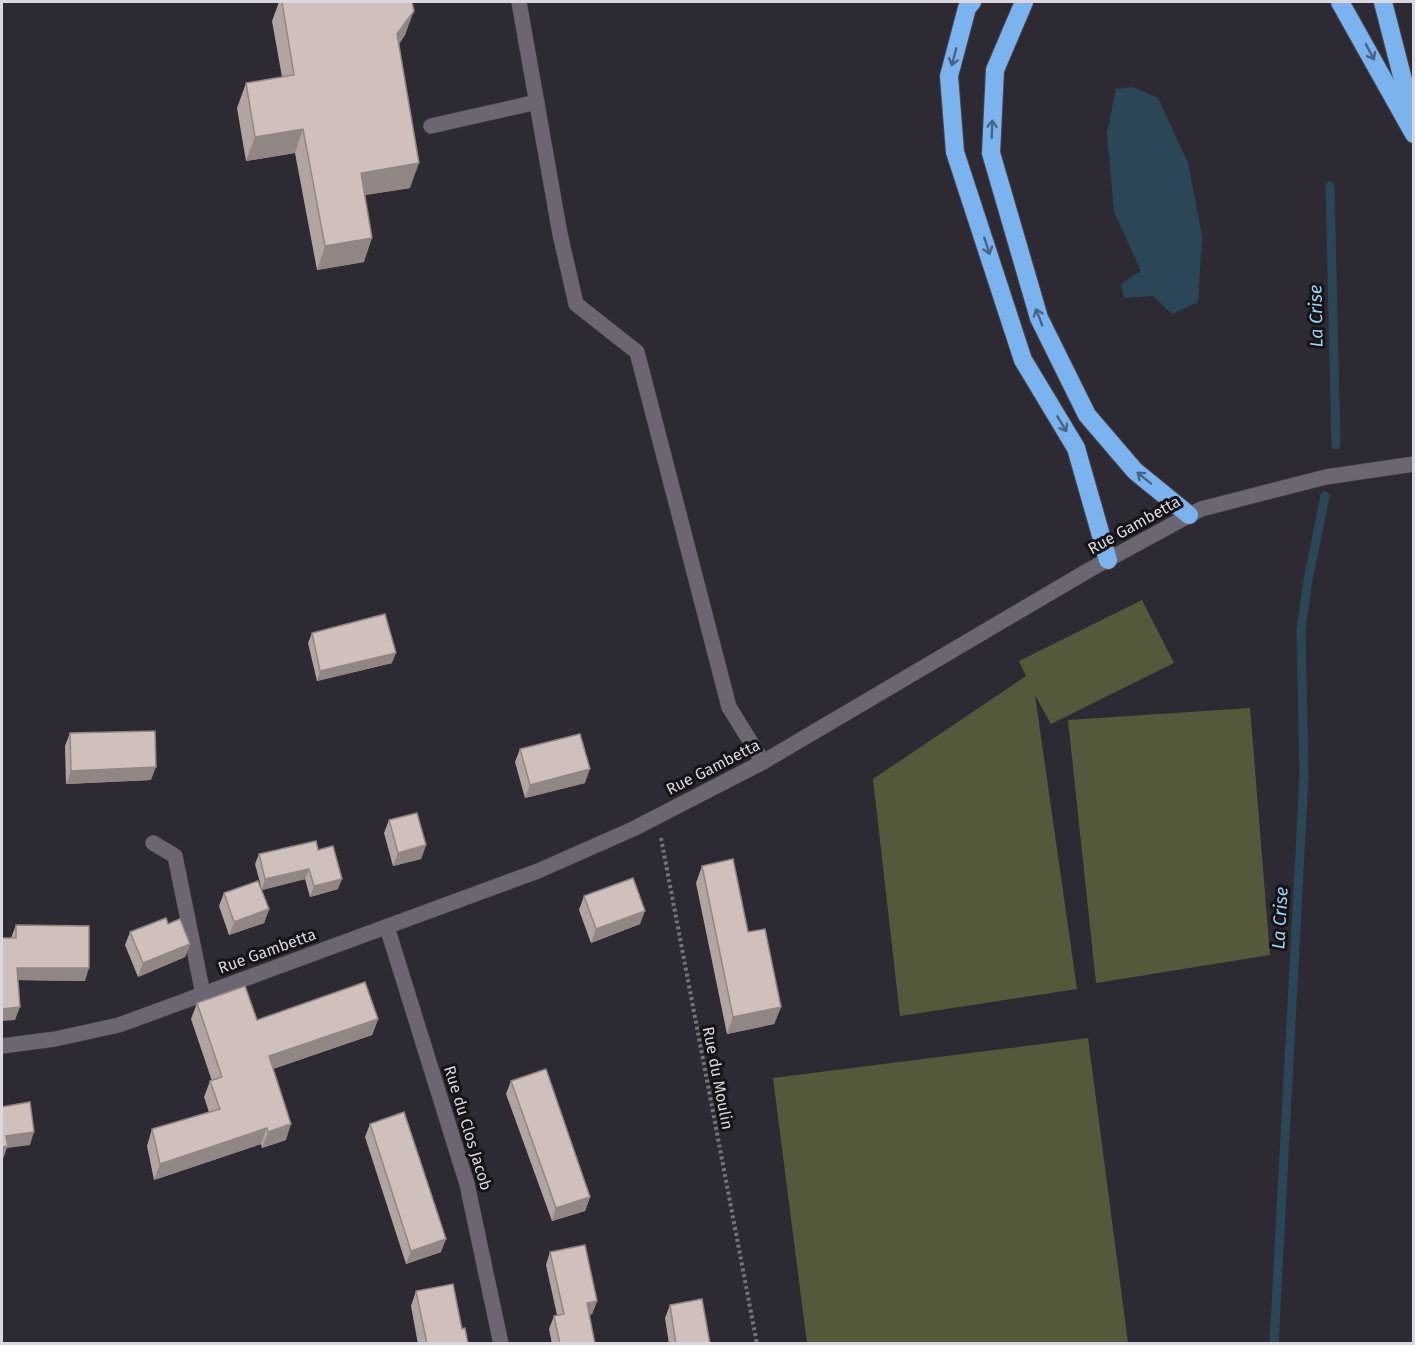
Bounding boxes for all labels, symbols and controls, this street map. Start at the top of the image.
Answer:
one-way arrow [1364,43,1376,61]
one-way arrow [948,47,959,66]
one-way arrow [987,119,998,139]
one-way arrow [982,236,993,255]
water label: La Crise [1304,285,1328,347]
one-way arrow [1033,308,1044,326]
one-way arrow [1056,415,1068,432]
one-way arrow [1136,472,1152,485]
street label: Rue Gambetta [1084,492,1184,558]
street label: Rue Gambetta [663,735,763,799]
water label: La Crise [1267,886,1293,950]
street label: Rue Gambetta [215,924,319,978]
street label: Rue du Moulin [699,1025,737,1131]
street label: Rue du Clos Jacob [440,1063,496,1193]

